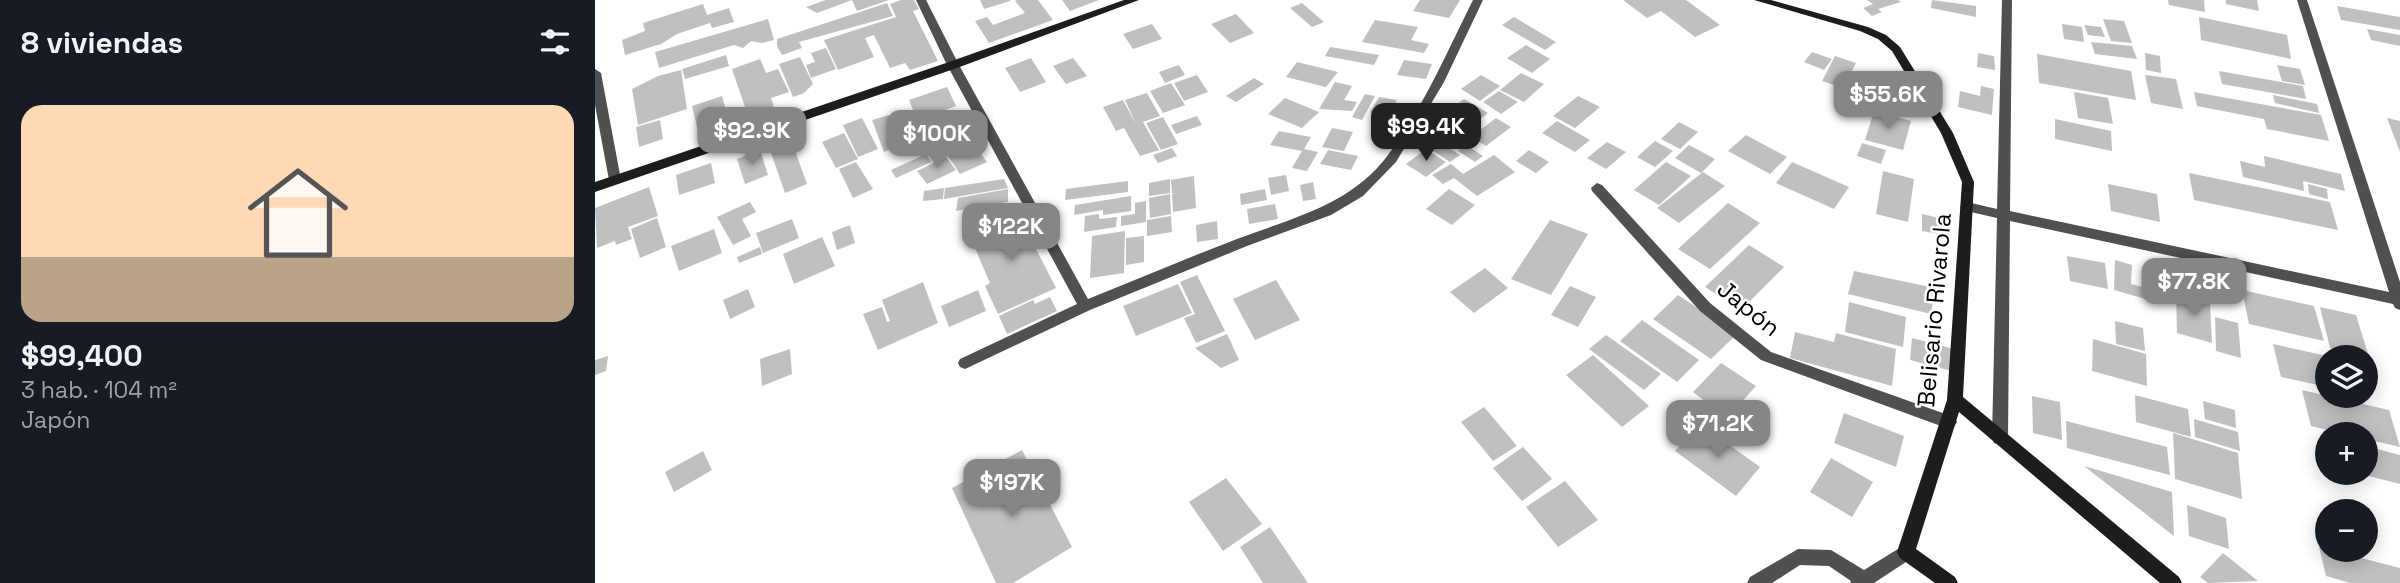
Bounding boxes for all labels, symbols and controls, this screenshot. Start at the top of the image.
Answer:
text: 8 viviendas [21,23,183,62]
icon: filters [536,23,574,61]
pin: $55.6K [1831,72,1945,131]
text: $55.6K [1850,79,1926,109]
pin: $99.4K [1369,104,1483,163]
pin: $92.9K [695,108,809,167]
pin: $100K [888,110,986,170]
text: $99.4K [1387,111,1465,141]
text: $92.9K [713,115,791,145]
text: $100K [903,118,971,148]
icon: home [235,150,361,276]
pin: $122K [962,204,1060,263]
text: $122K [978,211,1044,241]
street label: Belisario Rivarola [1910,212,1958,408]
pin: $77.8K [2137,258,2251,318]
text: $77.8K [2158,266,2230,296]
street label: Japón [1711,273,1787,343]
text: $99,400 [21,336,143,375]
map controls [2315,345,2378,562]
button: layers [2315,345,2378,408]
text: 3 hab. · 104 m² [21,375,177,405]
pin: $71.2K [1661,400,1775,460]
text: Japón [21,405,90,435]
text: $71.2K [1682,408,1754,438]
button: + [2315,422,2378,485]
pin: $197K [963,460,1061,519]
text: $197K [979,467,1045,497]
button: − [2315,499,2378,562]

